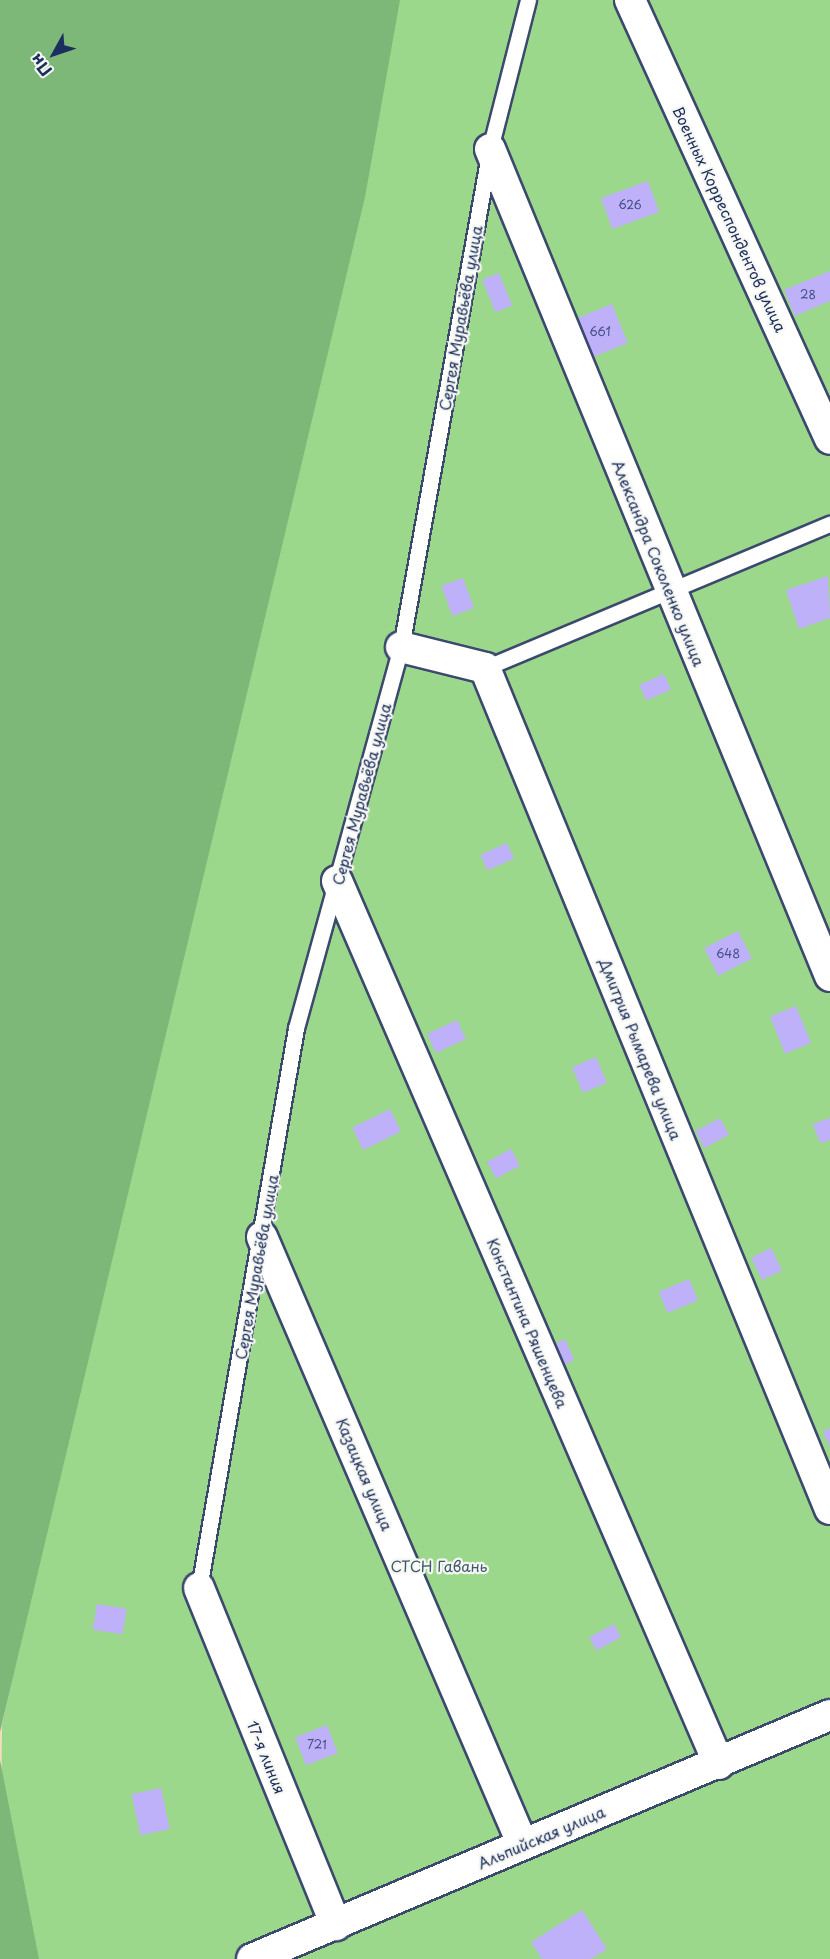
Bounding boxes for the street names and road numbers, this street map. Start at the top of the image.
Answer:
street label: Военных Корреспондентов улица [669,103,791,335]
street label: Сергея Муравьёва улица [435,224,485,412]
street label: Александра Соколенко улица [609,457,709,669]
street label: Сергея Муравьёва улица [328,701,394,887]
street label: Дмитрия Рымарева улица [596,955,686,1143]
street label: Сергея Муравьёва улица [231,1173,281,1361]
street label: Константина Ряшенцева [484,1235,572,1411]
street label: Казацкая улица [333,1415,397,1533]
street label: 17-я линия [244,1717,290,1797]
street label: Альпийская улица [474,1802,608,1872]

